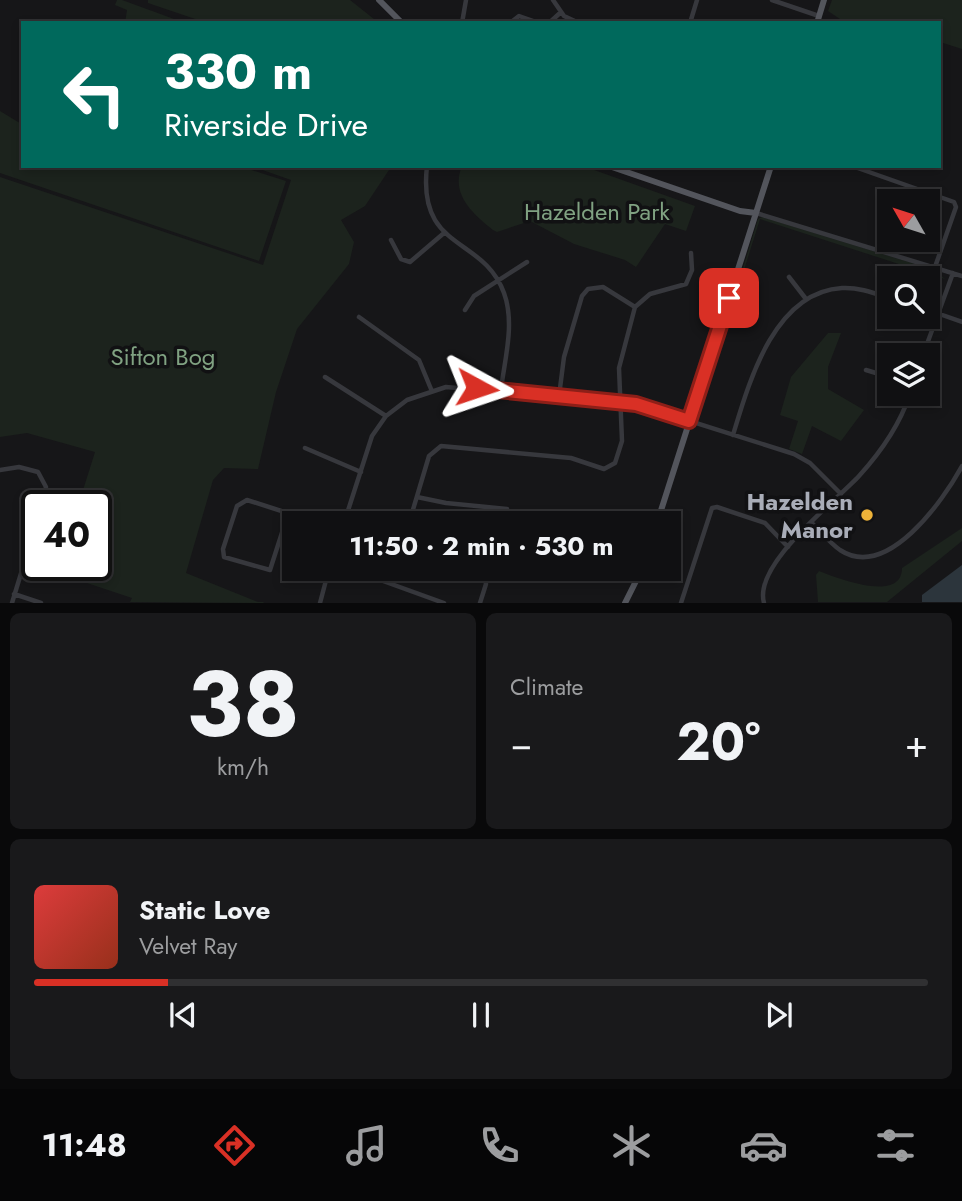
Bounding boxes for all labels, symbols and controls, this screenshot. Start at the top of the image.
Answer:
text: 330 m [164,37,312,107]
icon: left [49,49,140,140]
text: Riverside Drive [164,102,368,148]
north arrow [877,189,940,252]
map controls [877,189,940,406]
park label: Hazelden Park [524,194,670,229]
button: search [877,266,940,329]
pin [699,268,759,328]
icon: arrive [710,279,748,317]
park label: Sifton Bog [110,339,216,374]
button: layers [877,343,940,406]
position arrow [440,351,514,425]
place label: Hazelden Manor [746,484,853,547]
speed limit sign: 40 [21,490,112,581]
marker: Hazelden Manor [859,507,875,523]
text: 11:50 · 2 min · 530 m [349,527,614,565]
text: 38 [186,639,300,770]
text: Climate [510,670,583,704]
text: 20° [677,704,761,780]
text: − [510,716,532,771]
text: + [905,716,928,771]
text: km/h [217,750,269,784]
text: Static Love [139,891,271,929]
text: Velvet Ray [139,929,237,963]
icon: previous [164,996,202,1034]
icon: pause [462,996,500,1034]
icon: next [760,996,798,1034]
icon: directions [210,1121,259,1170]
icon: music [342,1121,391,1170]
icon: phone [475,1121,524,1170]
icon: climate [607,1121,656,1170]
icon: car [739,1121,788,1170]
icon: filters [871,1121,920,1170]
text: 11:48 [42,1122,127,1168]

